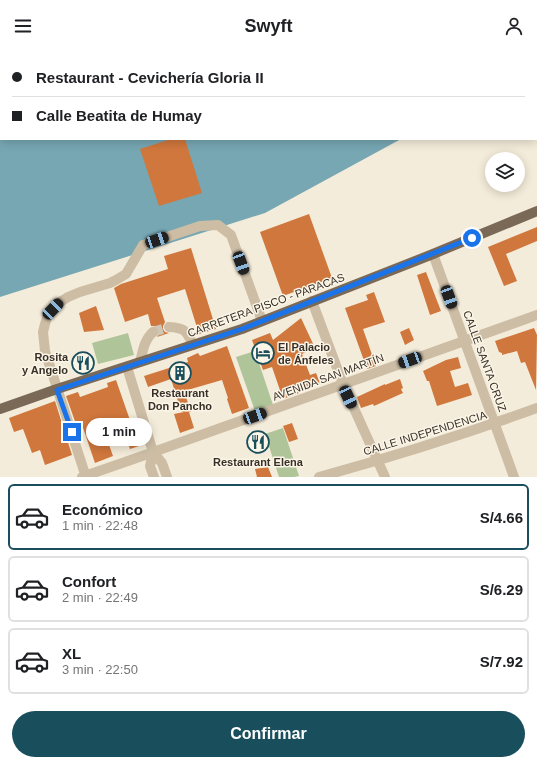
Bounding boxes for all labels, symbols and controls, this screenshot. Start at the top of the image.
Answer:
icon: menu [12,15,34,37]
icon: person [503,15,525,37]
text: Swyft [244,16,293,36]
text: Restaurant - Cevichería Gloria II [36,69,264,86]
text: Calle Beatita de Humay [36,107,202,124]
map controls [485,152,525,192]
button: layers [485,152,525,192]
route start [463,229,481,247]
car [144,230,170,250]
car [231,250,251,276]
street label: CARRETERA PISCO - PARACAS [186,271,346,339]
car [439,284,459,310]
car [40,296,66,322]
street label: CALLE SANTA CRUZ [461,309,509,413]
hotel icon: El Palacio de Ánfeles [250,340,276,366]
place label: El Palacio de Ánfeles [278,341,334,366]
restaurant icon: Rosita y Angelo [70,350,96,376]
car [397,350,423,370]
place label: Rosita y Angelo [22,351,69,376]
street label: AVENIDA SAN MARTÍN [271,351,385,403]
building icon: Restaurant Don Pancho [167,360,193,386]
car [337,384,359,410]
place label: Restaurant Don Pancho [148,387,212,412]
car [242,406,268,426]
street label: CALLE INDEPENDENCIA [362,408,489,458]
callout: 1 min [86,418,152,446]
route end [63,423,81,441]
text: 1 min [102,424,136,439]
restaurant icon: Restaurant Elena [245,429,271,455]
place label: Restaurant Elena [213,456,304,468]
icon: car [14,499,50,535]
text: Económico [62,501,143,518]
text: S/4.66 [480,509,523,526]
text: 1 min · 22:48 [62,518,138,533]
icon: car [14,571,50,607]
text: Confort [62,573,116,590]
text: S/6.29 [480,581,523,598]
text: 2 min · 22:49 [62,590,138,605]
icon: car [14,643,50,679]
text: XL [62,645,81,662]
text: S/7.92 [480,653,523,670]
text: 3 min · 22:50 [62,662,138,677]
button: Confirmar [12,711,525,757]

